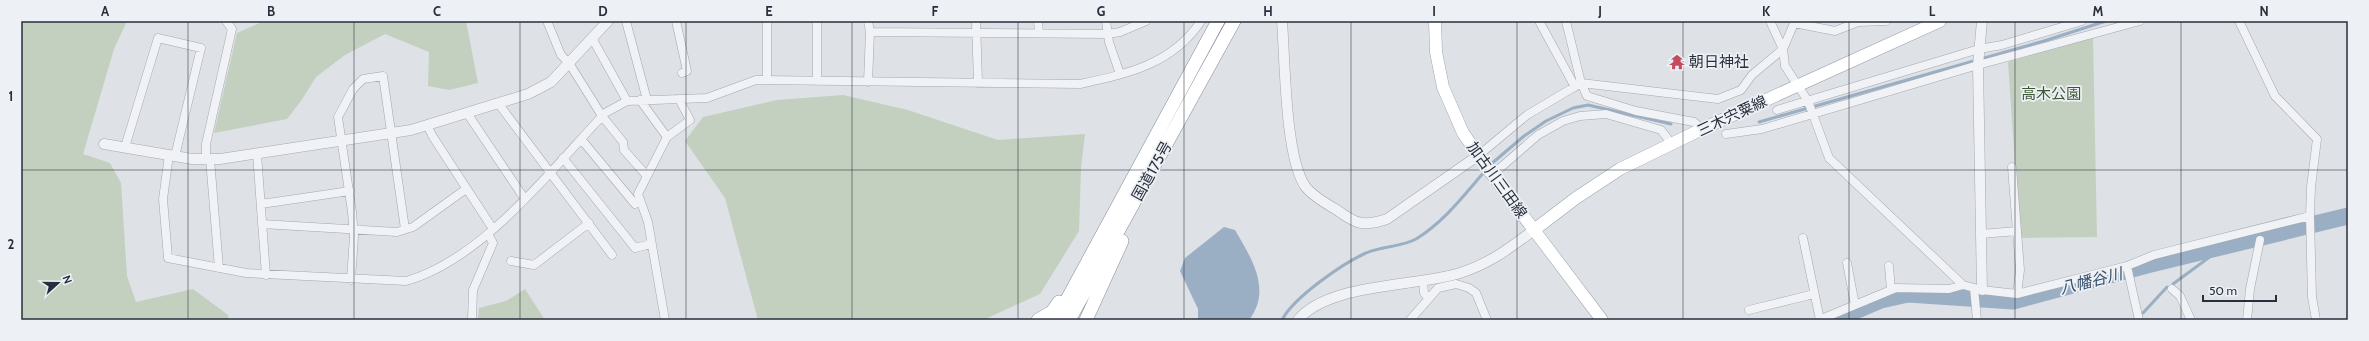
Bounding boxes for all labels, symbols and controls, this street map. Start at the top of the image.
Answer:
text: A [101,3,110,19]
text: B [267,3,275,19]
text: C [433,3,441,19]
text: D [598,3,608,19]
text: E [765,3,773,19]
text: F [932,3,939,19]
text: G [1097,3,1106,19]
text: H [1263,3,1273,19]
text: I [1432,3,1436,19]
text: J [1597,3,1602,19]
text: K [1762,3,1771,19]
text: L [1929,3,1936,19]
text: M [2093,3,2104,19]
text: N [2259,3,2269,19]
temple icon: 朝日神社 [1668,53,1686,71]
place label: 朝日神社 [1689,53,1749,71]
park label: 高木公園 [2021,85,2081,103]
text: 1 [9,88,13,104]
street label: 三木宍粟線 [1694,92,1770,140]
street label: 国道175号 [1128,138,1176,204]
street label: 加古川三田線 [1463,138,1531,222]
text: 2 [8,236,15,252]
north arrow [38,263,78,303]
water label: 八幡谷川 [2058,264,2126,298]
text: N [59,273,75,286]
scale bar [2203,277,2276,303]
text: 50 m [2209,283,2237,298]

